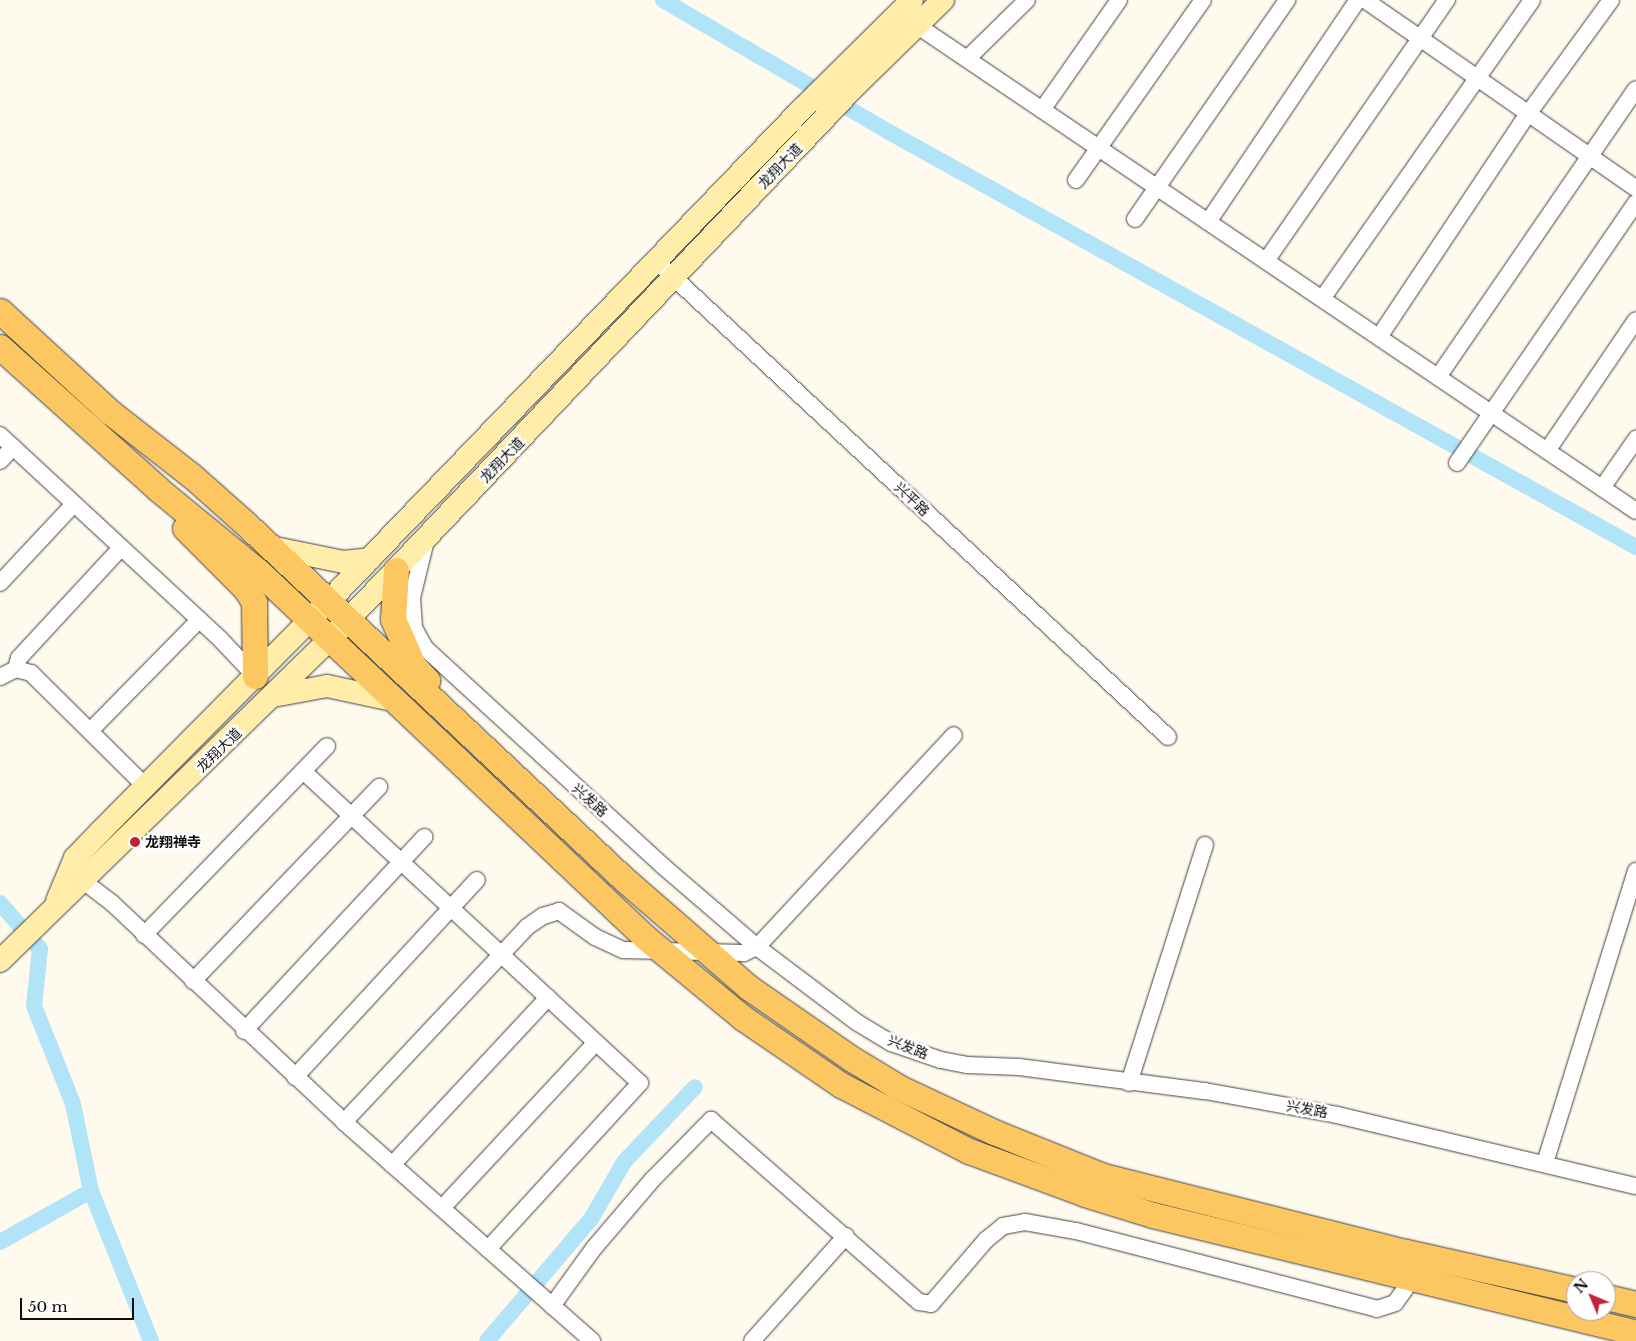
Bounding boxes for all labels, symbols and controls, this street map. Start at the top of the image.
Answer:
street label: 龙翔大道 [755,140,805,192]
street label: 龙翔大道 [477,434,527,486]
street label: 兴平路 [891,479,933,519]
street label: 龙翔大道 [193,725,245,775]
street label: 兴发路 [569,780,611,820]
place label: 龙翔禅寺 [145,834,201,850]
marker: 龙翔禅寺 [129,836,141,848]
street label: 兴发路 [885,1032,931,1062]
street label: 兴发路 [1285,1097,1329,1121]
north arrow [1566,1271,1616,1321]
text: N [1570,1275,1592,1297]
scale bar [22,1288,136,1320]
text: 50 m [28,1297,68,1316]

